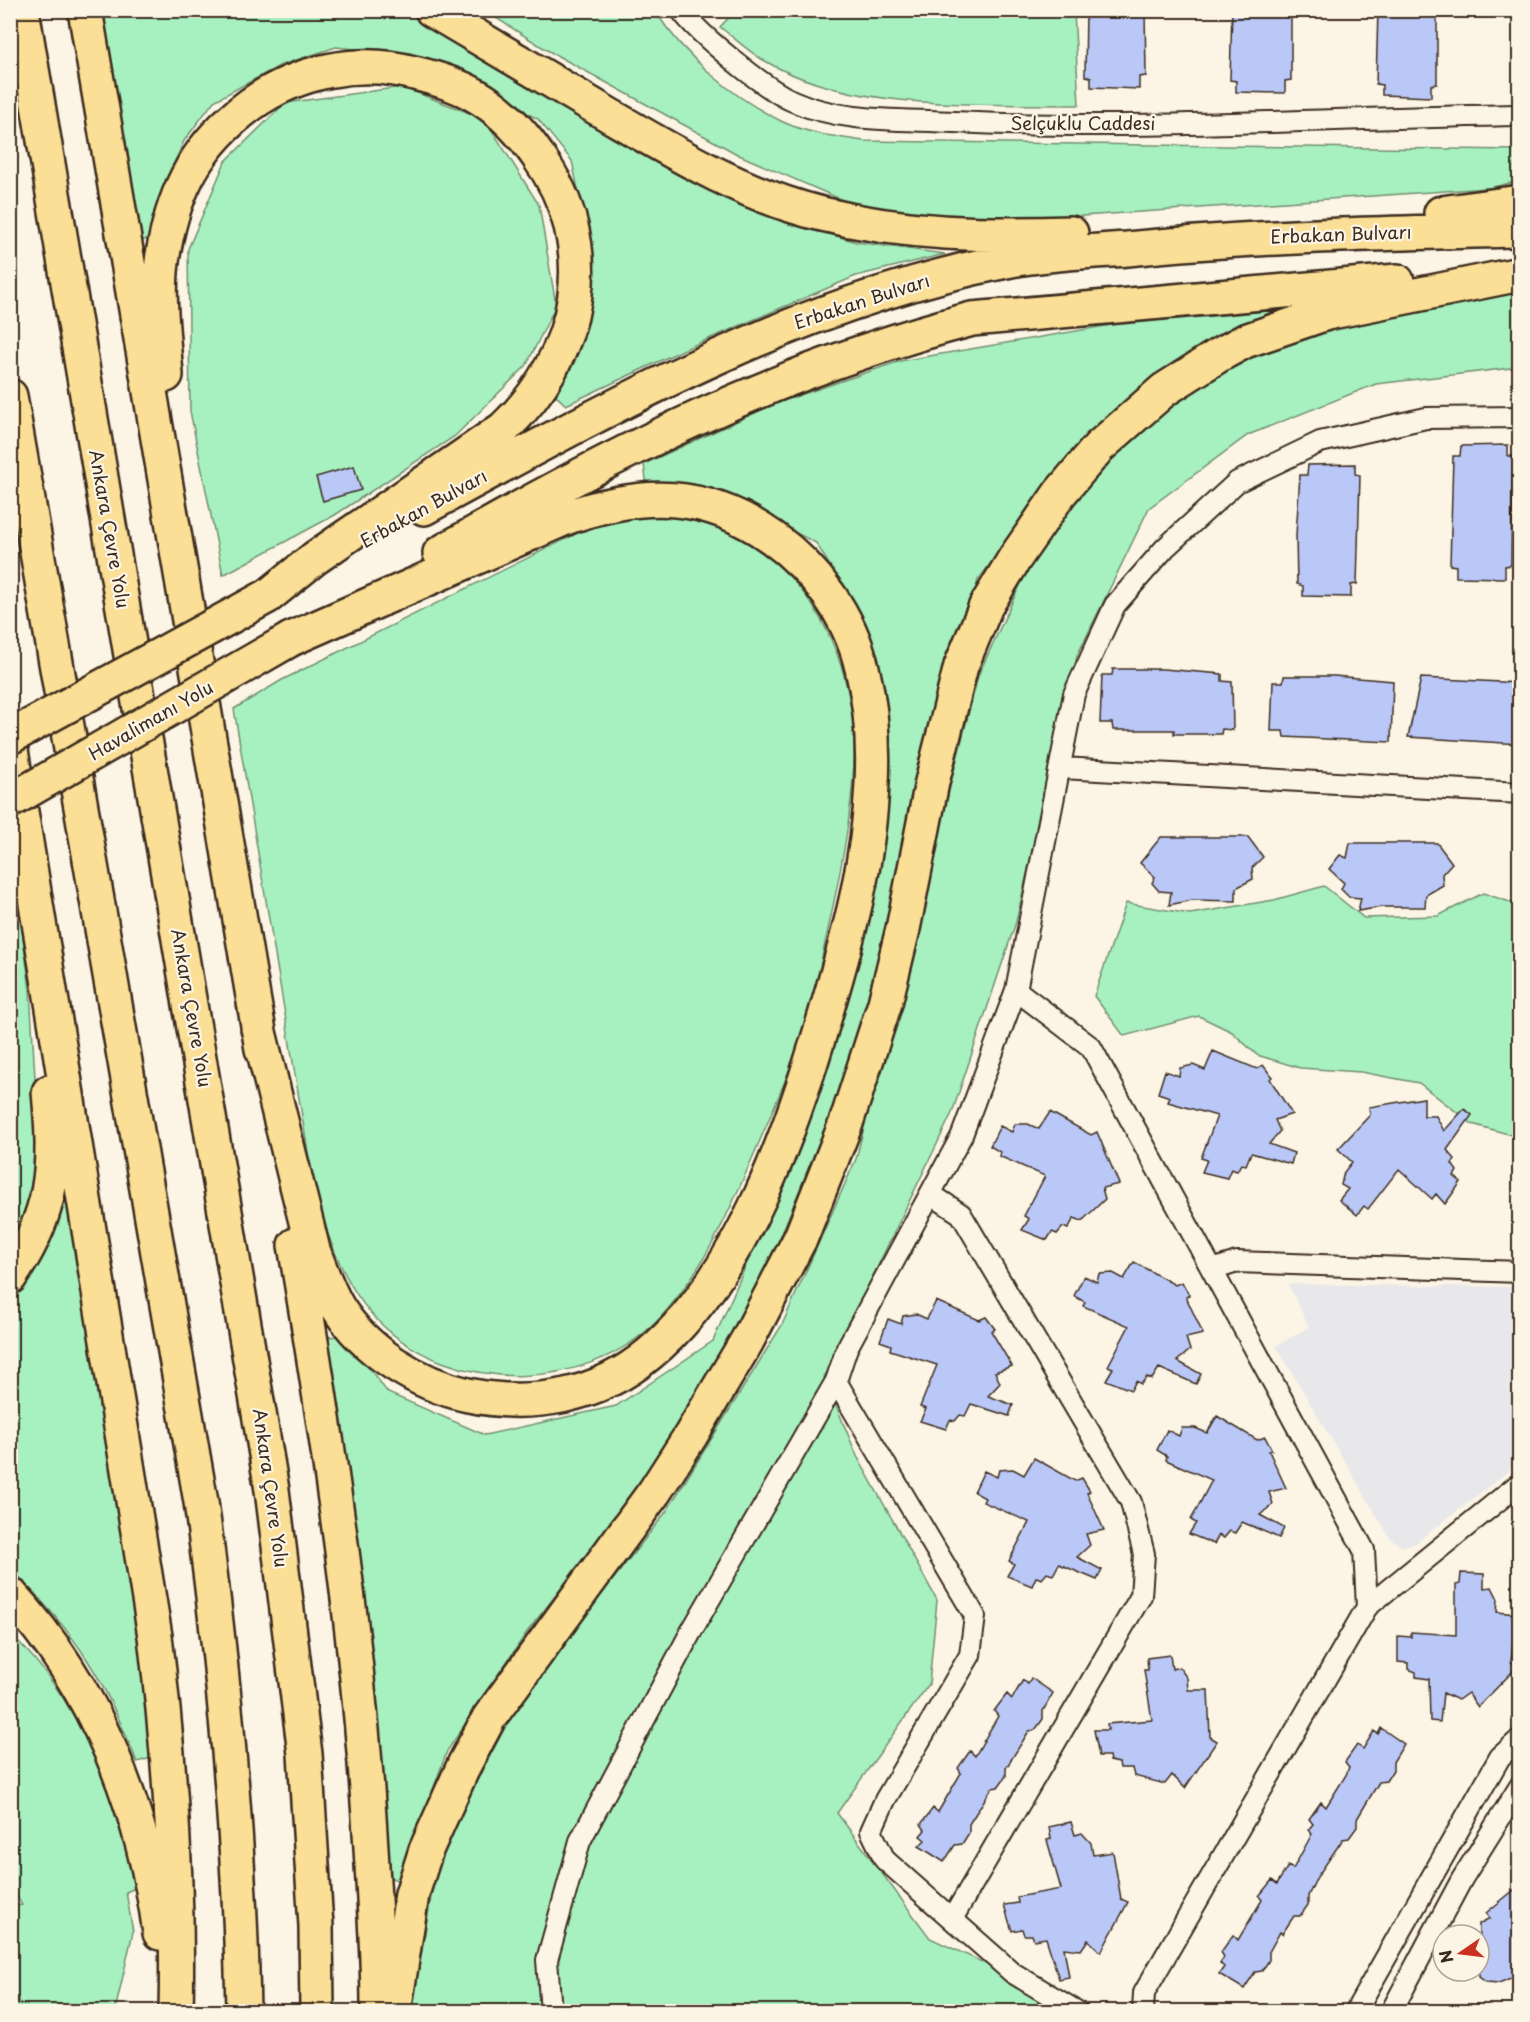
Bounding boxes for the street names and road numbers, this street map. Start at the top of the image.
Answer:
street label: Selçuklu Caddesi [1011,109,1155,136]
street label: Erbakan Bulvarı [1270,218,1412,249]
street label: Erbakan Bulvarı [790,266,933,335]
street label: Ankara Çevre Yolu [83,447,138,610]
street label: Erbakan Bulvarı [355,462,492,554]
street label: Havalimanı Yolu [83,673,218,766]
street label: Ankara Çevre Yolu [165,926,220,1089]
street label: Ankara Çevre Yolu [247,1407,296,1569]

